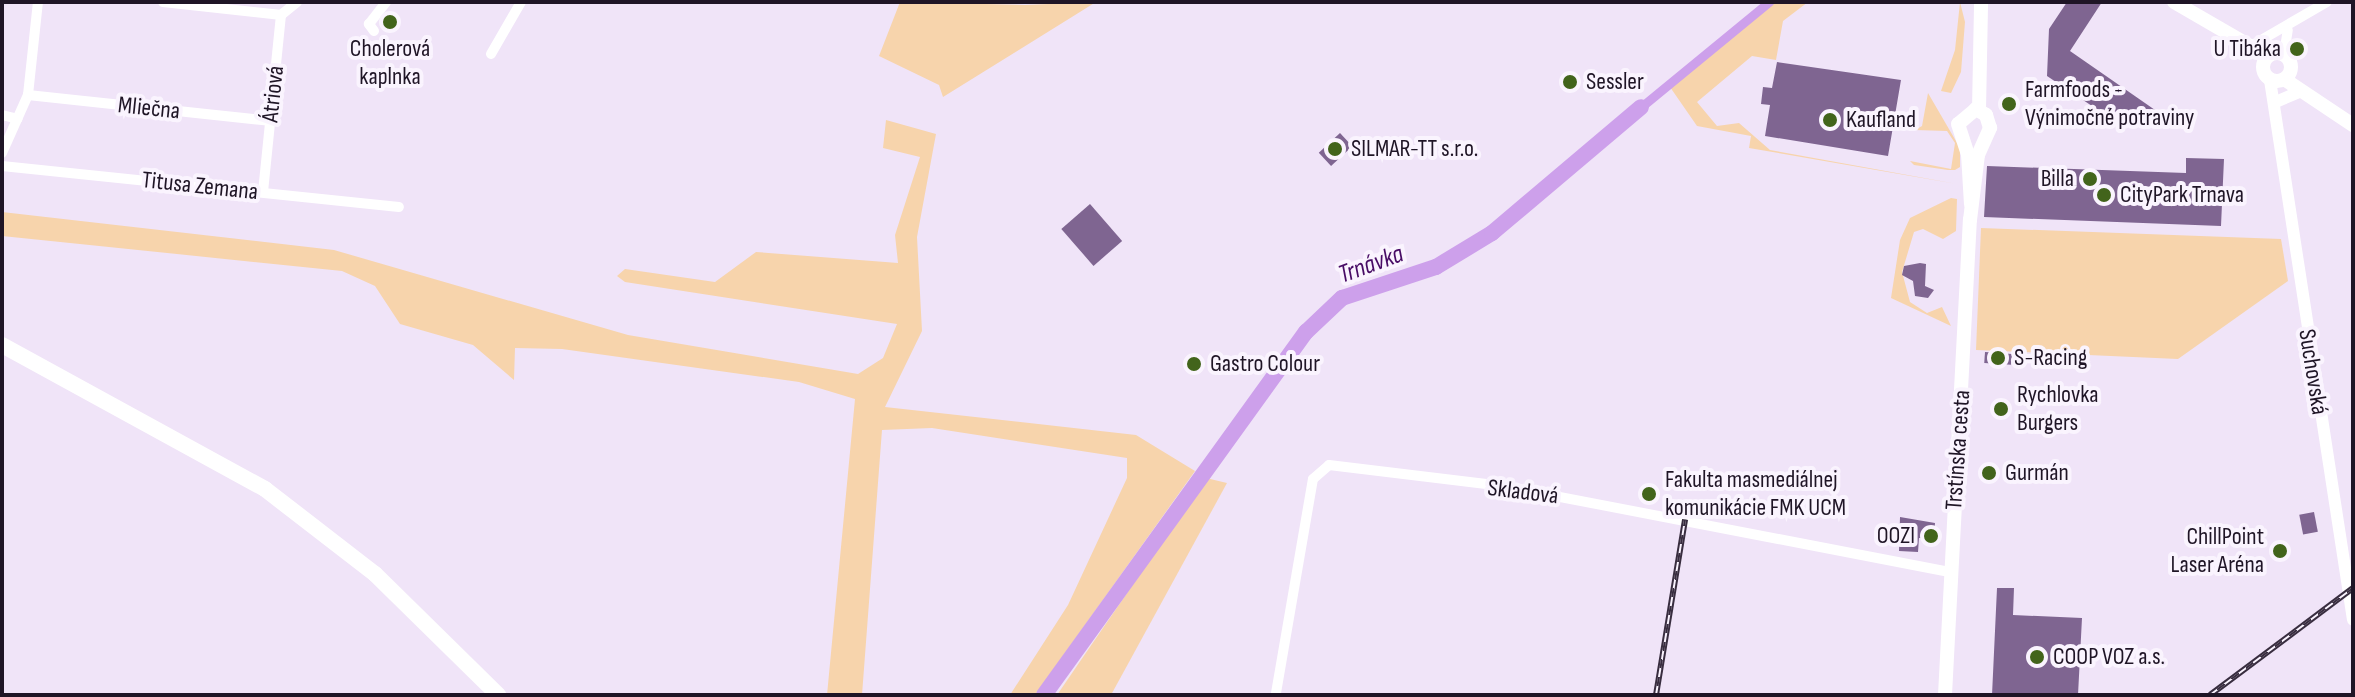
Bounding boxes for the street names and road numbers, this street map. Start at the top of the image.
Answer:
street label: Átriová [256,64,290,124]
street label: Mliečna [117,90,181,126]
street label: Titusa Zemana [141,166,259,206]
street label: Suchovská [2292,327,2334,417]
street label: Trstínska cesta [1939,389,1977,511]
street label: Skladová [1486,473,1560,511]

